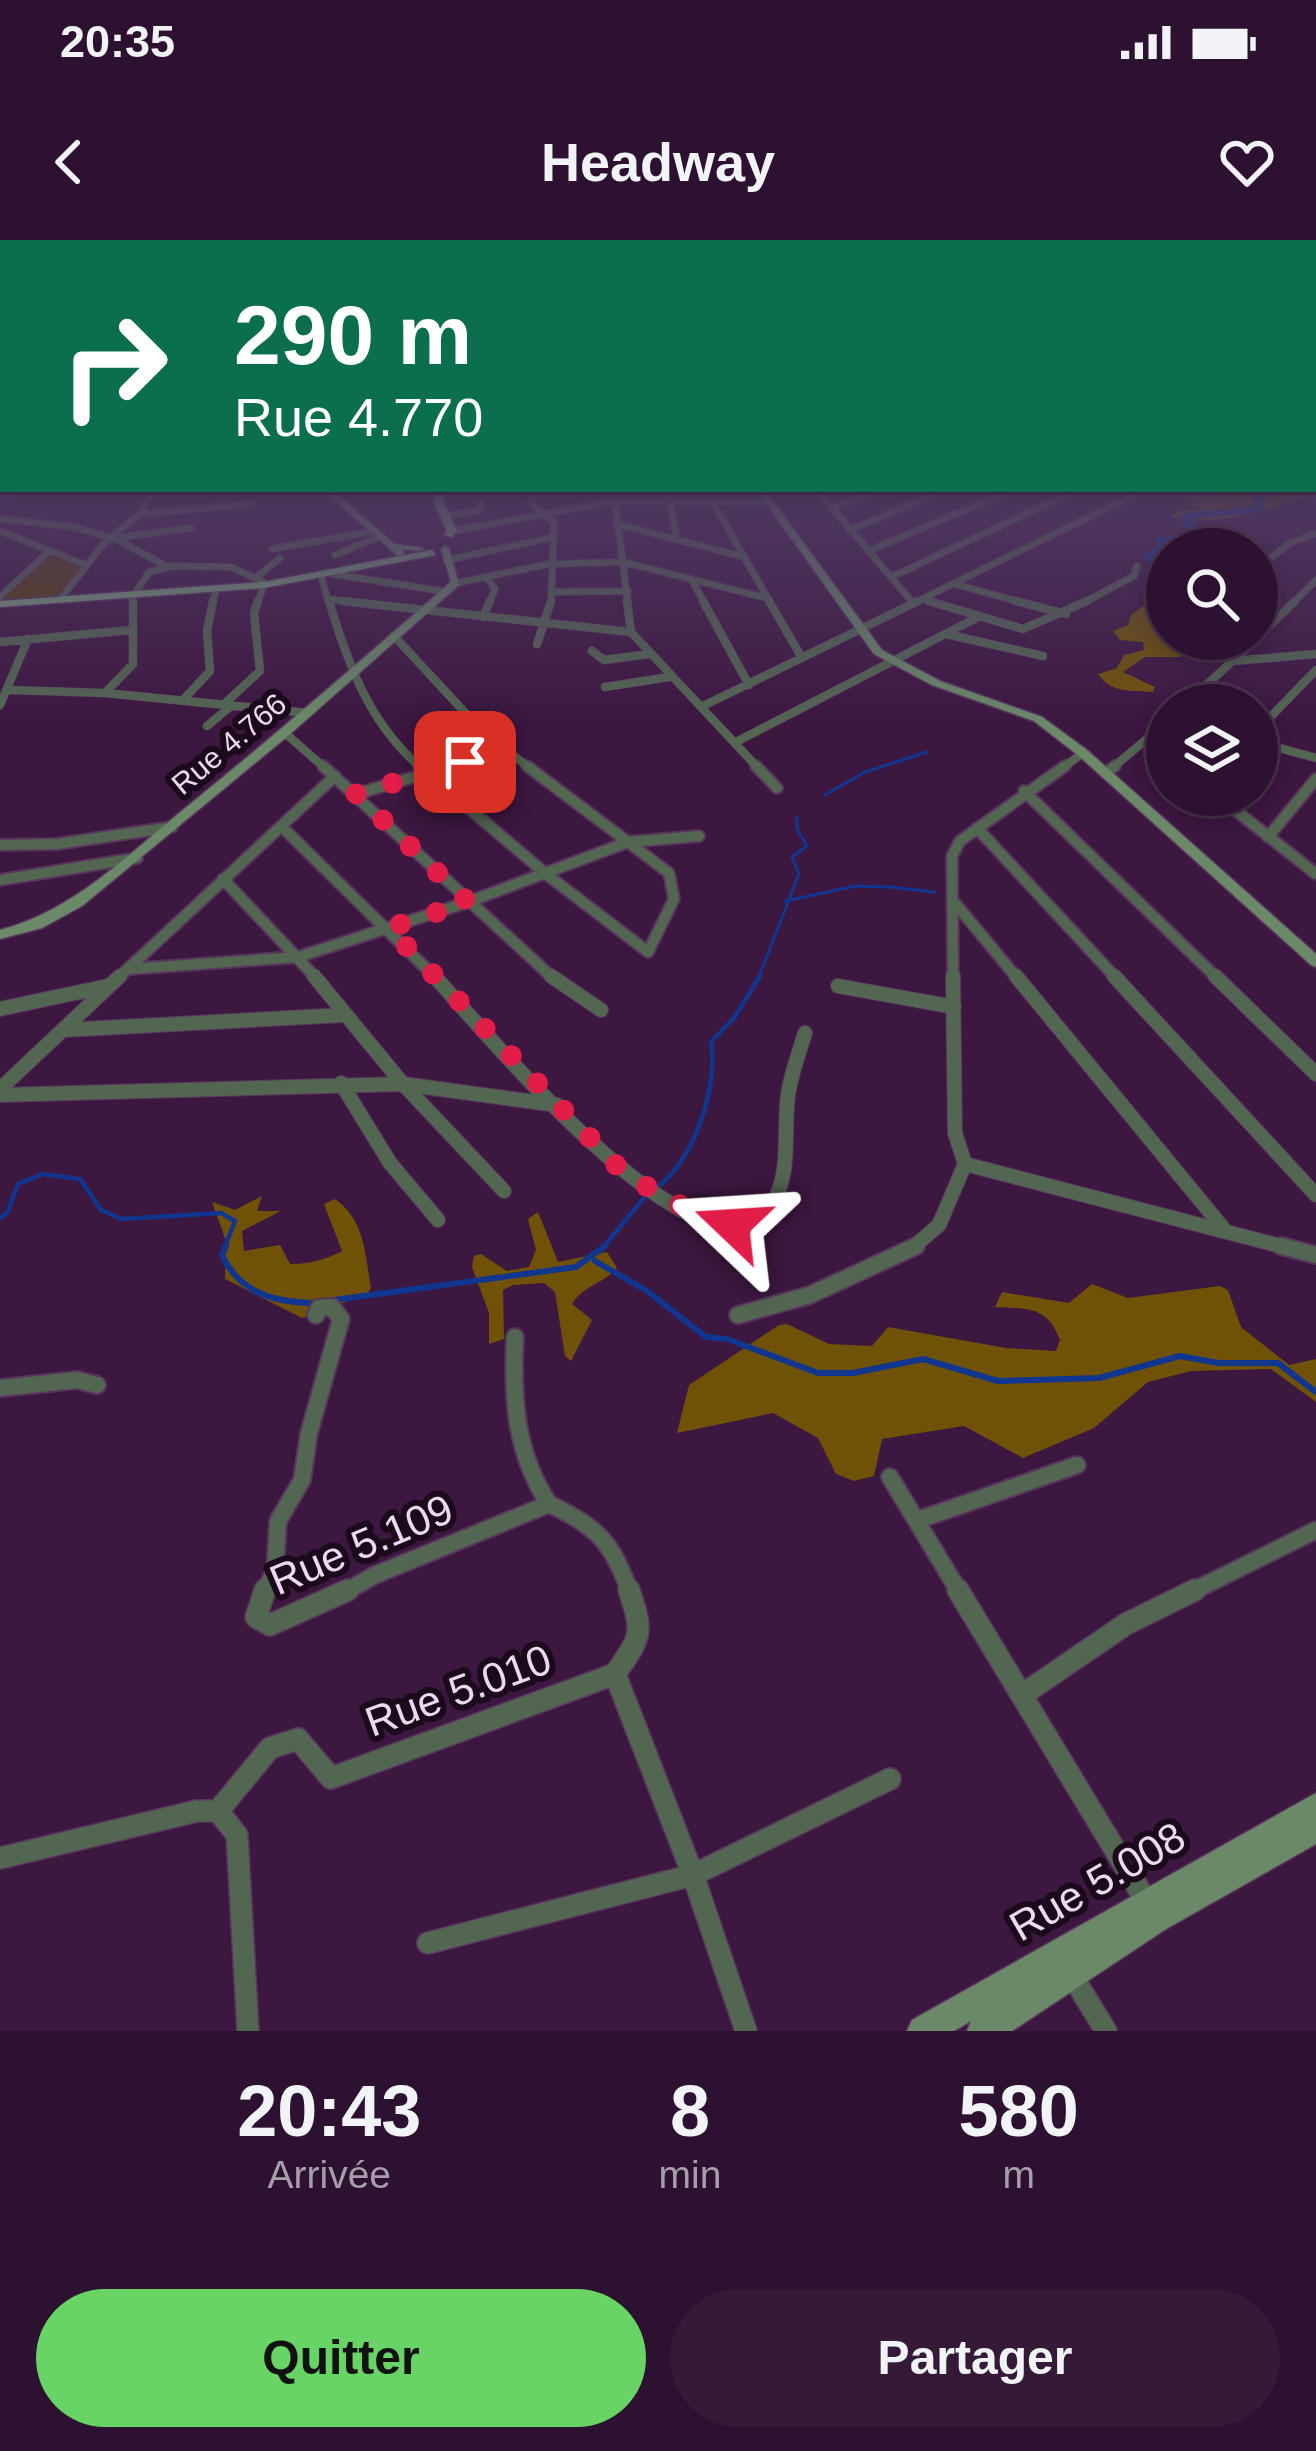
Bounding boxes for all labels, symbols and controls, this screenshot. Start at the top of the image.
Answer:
text: 20:35 [60,16,175,67]
icon: back [36,129,102,195]
icon: heart [1214,129,1280,195]
text: Headway [541,132,775,192]
icon: right [36,288,192,444]
text: 290 m [234,288,472,382]
text: Rue 4.770 [234,387,483,447]
map controls [1146,528,1278,816]
button: search [1146,528,1278,660]
button: layers [1146,684,1278,816]
street label: Rue 4.766 [165,686,292,801]
pin [414,711,516,813]
icon: arrive [432,729,498,795]
position arrow [669,1162,795,1288]
street label: Rue 5.109 [263,1485,460,1604]
street label: Rue 5.010 [359,1635,557,1746]
street label: Rue 5.008 [1002,1813,1193,1950]
text: 20:43 [237,2071,421,2151]
text: 8 [670,2071,710,2151]
text: 580 [959,2071,1079,2151]
text: Arrivée [268,2153,391,2196]
text: min [659,2153,721,2196]
text: m [1002,2153,1035,2196]
button: Quitter [36,2289,646,2427]
button: Partager [670,2289,1280,2427]

